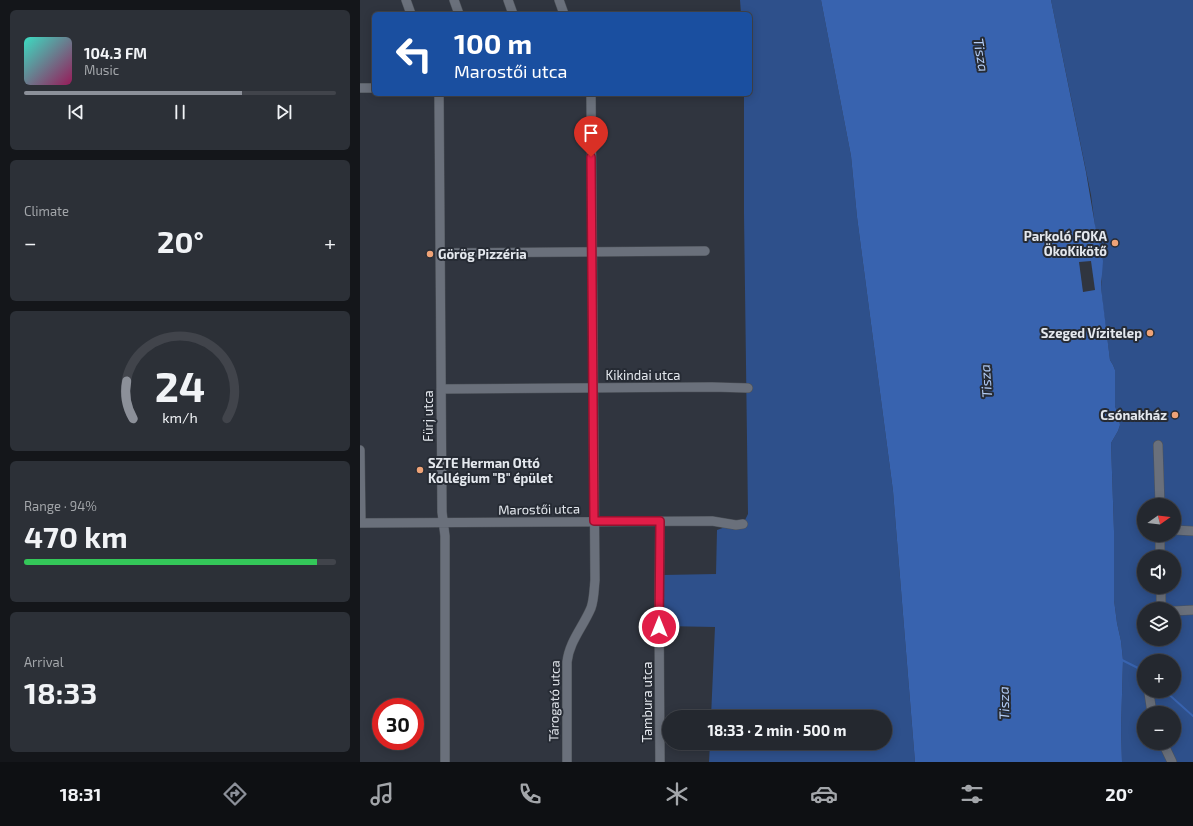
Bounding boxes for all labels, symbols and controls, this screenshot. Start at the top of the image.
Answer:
text: 100 m [454,26,532,60]
icon: left [388,28,440,80]
water label: Tisza [970,37,993,73]
text: 104.3 FM [84,44,147,62]
text: Marostői utca [454,60,567,82]
text: Music [84,62,119,78]
icon: previous [65,101,87,123]
icon: pause [169,101,191,123]
icon: next [273,101,295,123]
pin [574,116,608,157]
icon: arrive [580,122,602,144]
text: Climate [24,203,69,219]
text: 20° [157,223,204,259]
place label: Parkoló FOKA ÖkoKikötő [1024,228,1108,259]
text: − [24,229,37,255]
text: + [324,229,336,255]
marker: Parkoló FOKA ÖkoKikötő [1110,238,1120,248]
place label: Görög Pizzéria [438,246,527,262]
marker: Görög Pizzéria [425,249,435,259]
place label: Szeged Vízitelep [1041,325,1142,341]
marker: Szeged Vízitelep [1145,328,1155,338]
text: 24 [155,360,205,410]
water label: Tisza [976,364,995,398]
street label: Kikindai utca [606,367,680,383]
street label: Fürj utca [420,390,436,442]
place label: Csónakház [1100,407,1167,423]
text: km/h [162,409,198,426]
marker: Csónakház [1170,410,1180,420]
place label: SZTE Herman Ottó Kollégium "B" épület [428,455,554,486]
marker: SZTE Herman Ottó Kollégium "B" épület [415,465,425,475]
text: Range · 94% [24,498,97,514]
north arrow [1137,498,1181,542]
map controls [1137,498,1181,750]
street label: Marostői utca [498,500,580,518]
text: 470 km [24,518,128,554]
button: sound [1137,550,1181,594]
button: layers [1137,602,1181,646]
position arrow [638,606,680,648]
text: Arrival [24,654,64,670]
button: + [1137,654,1181,698]
street label: Tárogató utca [545,660,563,742]
street label: Tambura utca [639,662,655,742]
text: 18:33 [24,674,97,710]
water label: Tisza [995,686,1012,720]
speed limit sign: 30 [372,698,424,750]
button: − [1137,706,1181,750]
text: 18:33 · 2 min · 500 m [707,721,847,739]
icon: directions [221,780,249,808]
icon: music [368,780,396,808]
icon: phone [516,780,544,808]
icon: climate [663,780,691,808]
icon: car [810,780,838,808]
icon: filters [958,780,986,808]
text: 18:31 [60,783,101,805]
text: 20° [1105,783,1133,805]

